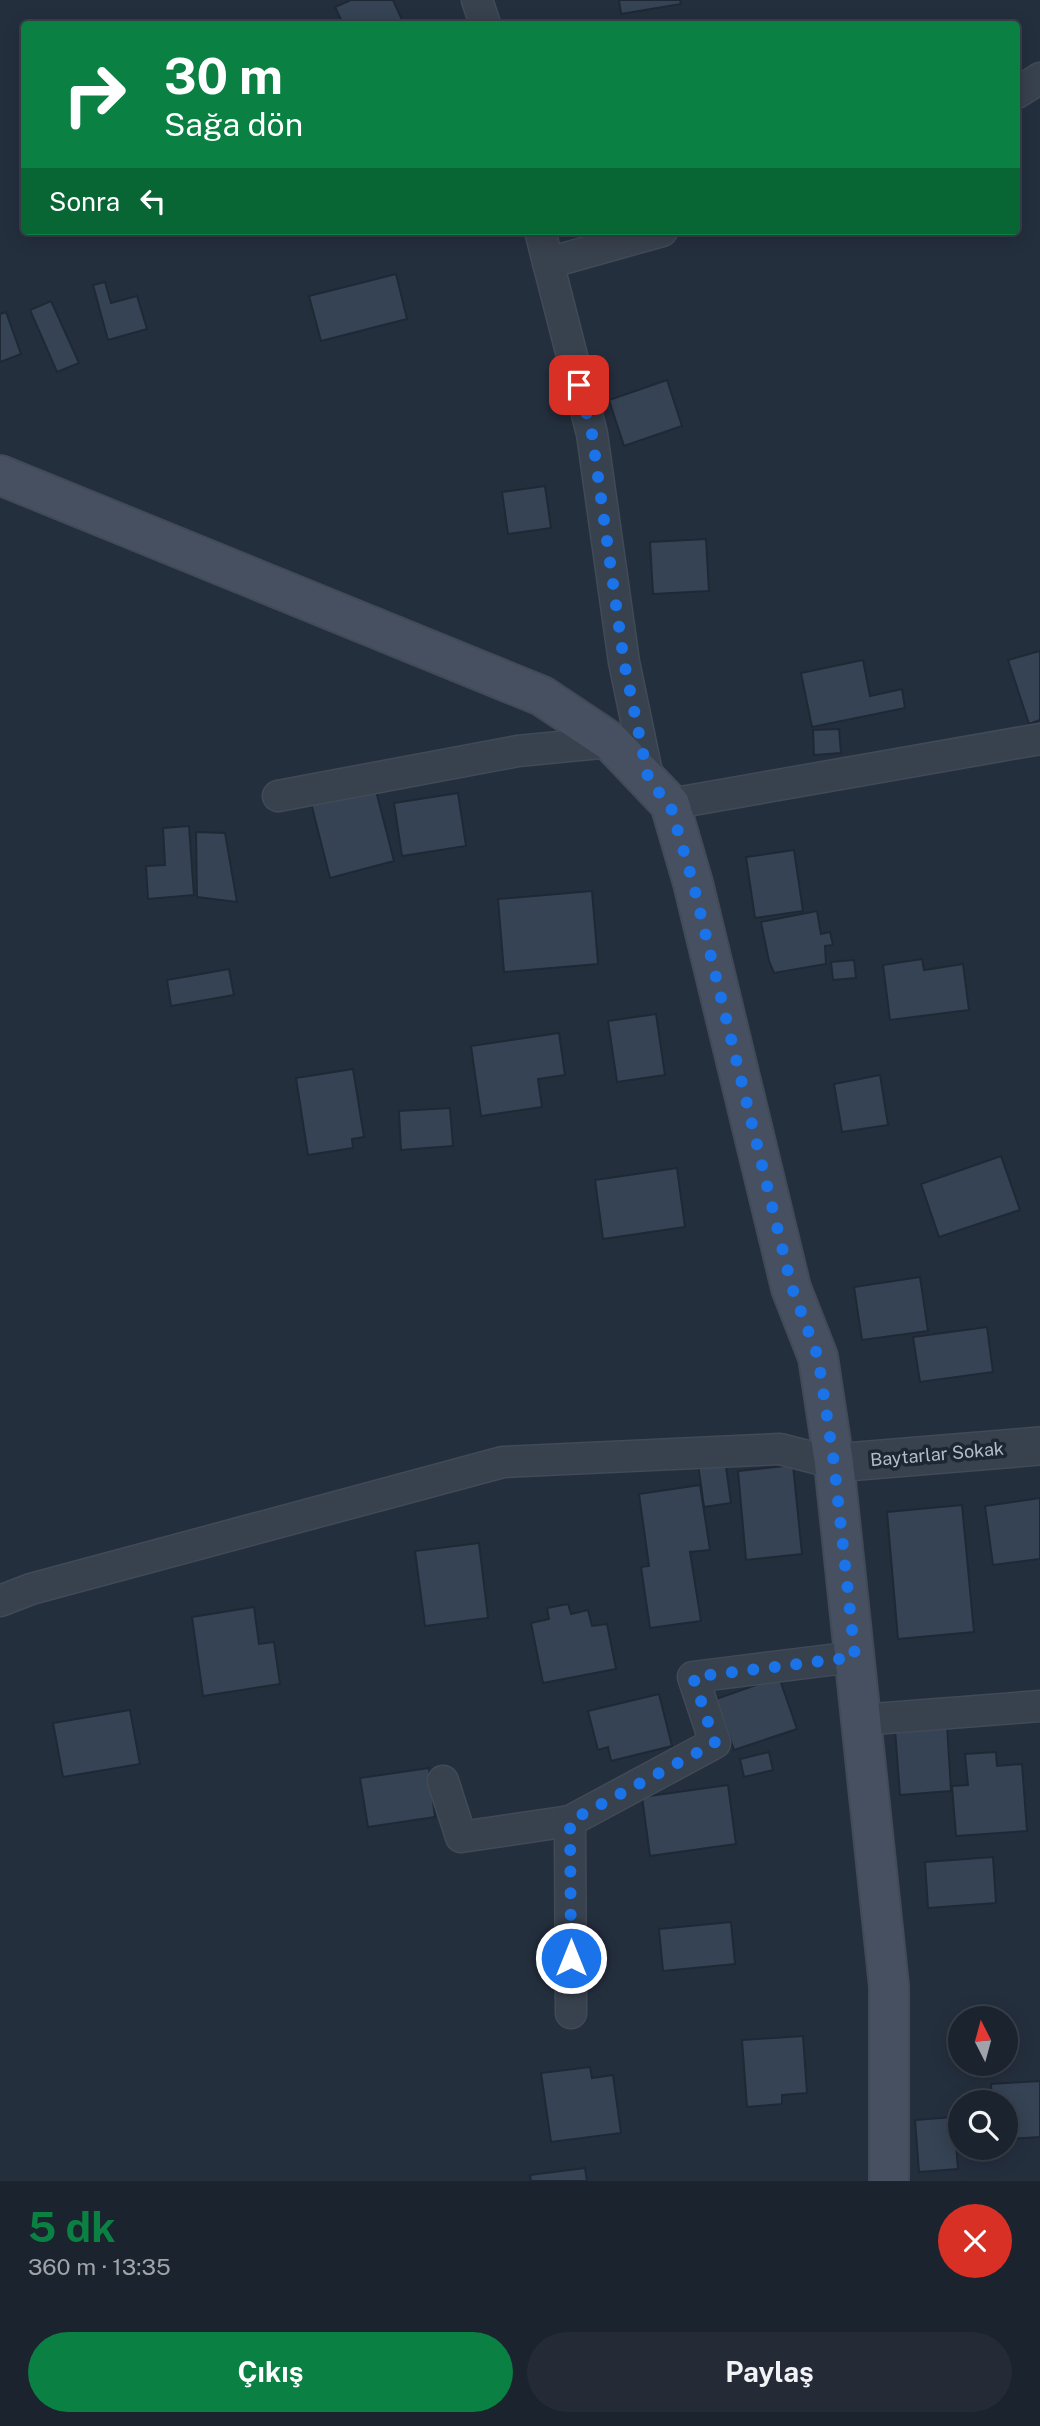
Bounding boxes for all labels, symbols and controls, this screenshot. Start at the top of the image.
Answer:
text: 30 m [164,47,283,105]
icon: right [49,49,140,140]
text: Sağa dön [164,106,303,143]
icon: left [134,182,172,220]
text: Sonra [49,186,120,217]
pin [549,355,609,415]
icon: arrive [560,366,598,404]
street label: Baytarlar Sokak [869,1438,1005,1470]
position arrow [534,1921,608,1995]
north arrow [948,2006,1018,2076]
map controls [948,2006,1018,2160]
button: search [948,2090,1018,2160]
text: 5 dk [28,2202,116,2251]
button: close [938,2204,1012,2278]
text: 360 m · 13:35 [28,2253,171,2280]
button: Çıkış [28,2332,513,2412]
button: Paylaş [527,2332,1012,2412]

